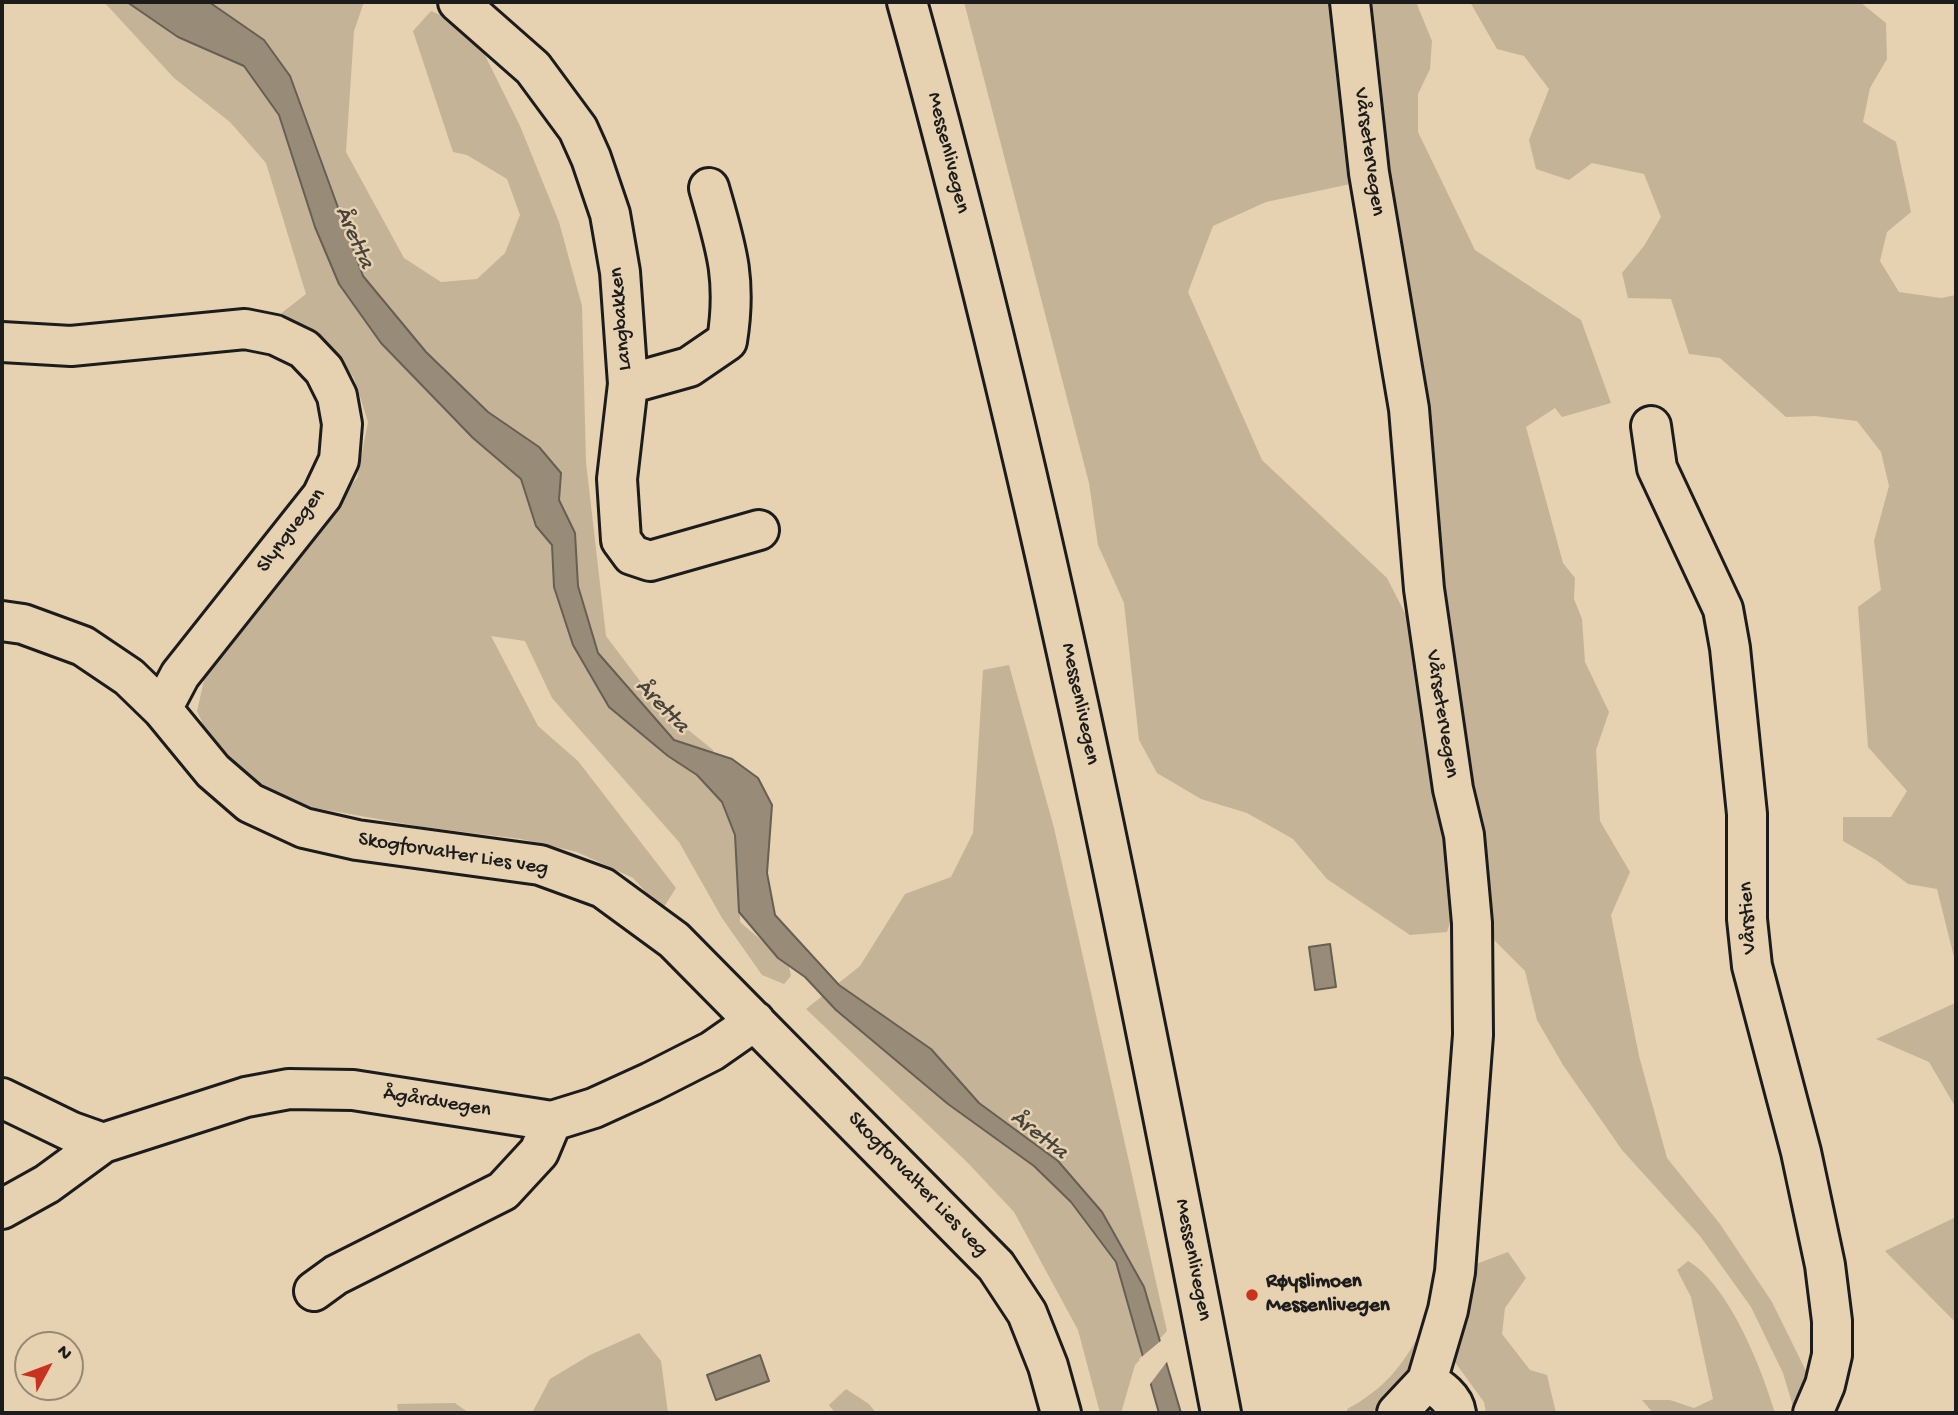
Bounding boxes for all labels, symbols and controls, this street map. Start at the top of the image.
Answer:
street label: Vårsetervegen [1347,86,1389,218]
street label: Messenlivegen [920,90,974,216]
water label: Åretta [327,203,379,273]
street label: Langbakken [605,266,639,372]
street label: Slyngvegen [252,484,332,578]
street label: Messenlivegen [1054,641,1104,767]
street label: Vårsetervegen [1418,648,1464,780]
water label: Åretta [628,674,694,740]
street label: Skogforvalter Lies veg [356,828,550,882]
street label: Vårstien [1735,881,1763,955]
street label: Ågårdvegen [381,1082,493,1124]
water label: Åretta [1004,1105,1072,1167]
street label: Skogforvalter Lies veg [841,1107,993,1263]
street label: Messenlivegen [1168,1197,1216,1323]
place label: Røyslimoen Messenlivegen [1266,1270,1390,1320]
marker: Røyslimoen Messenlivegen [1244,1287,1260,1303]
north arrow [14,1331,84,1401]
text: N [51,1341,76,1365]

